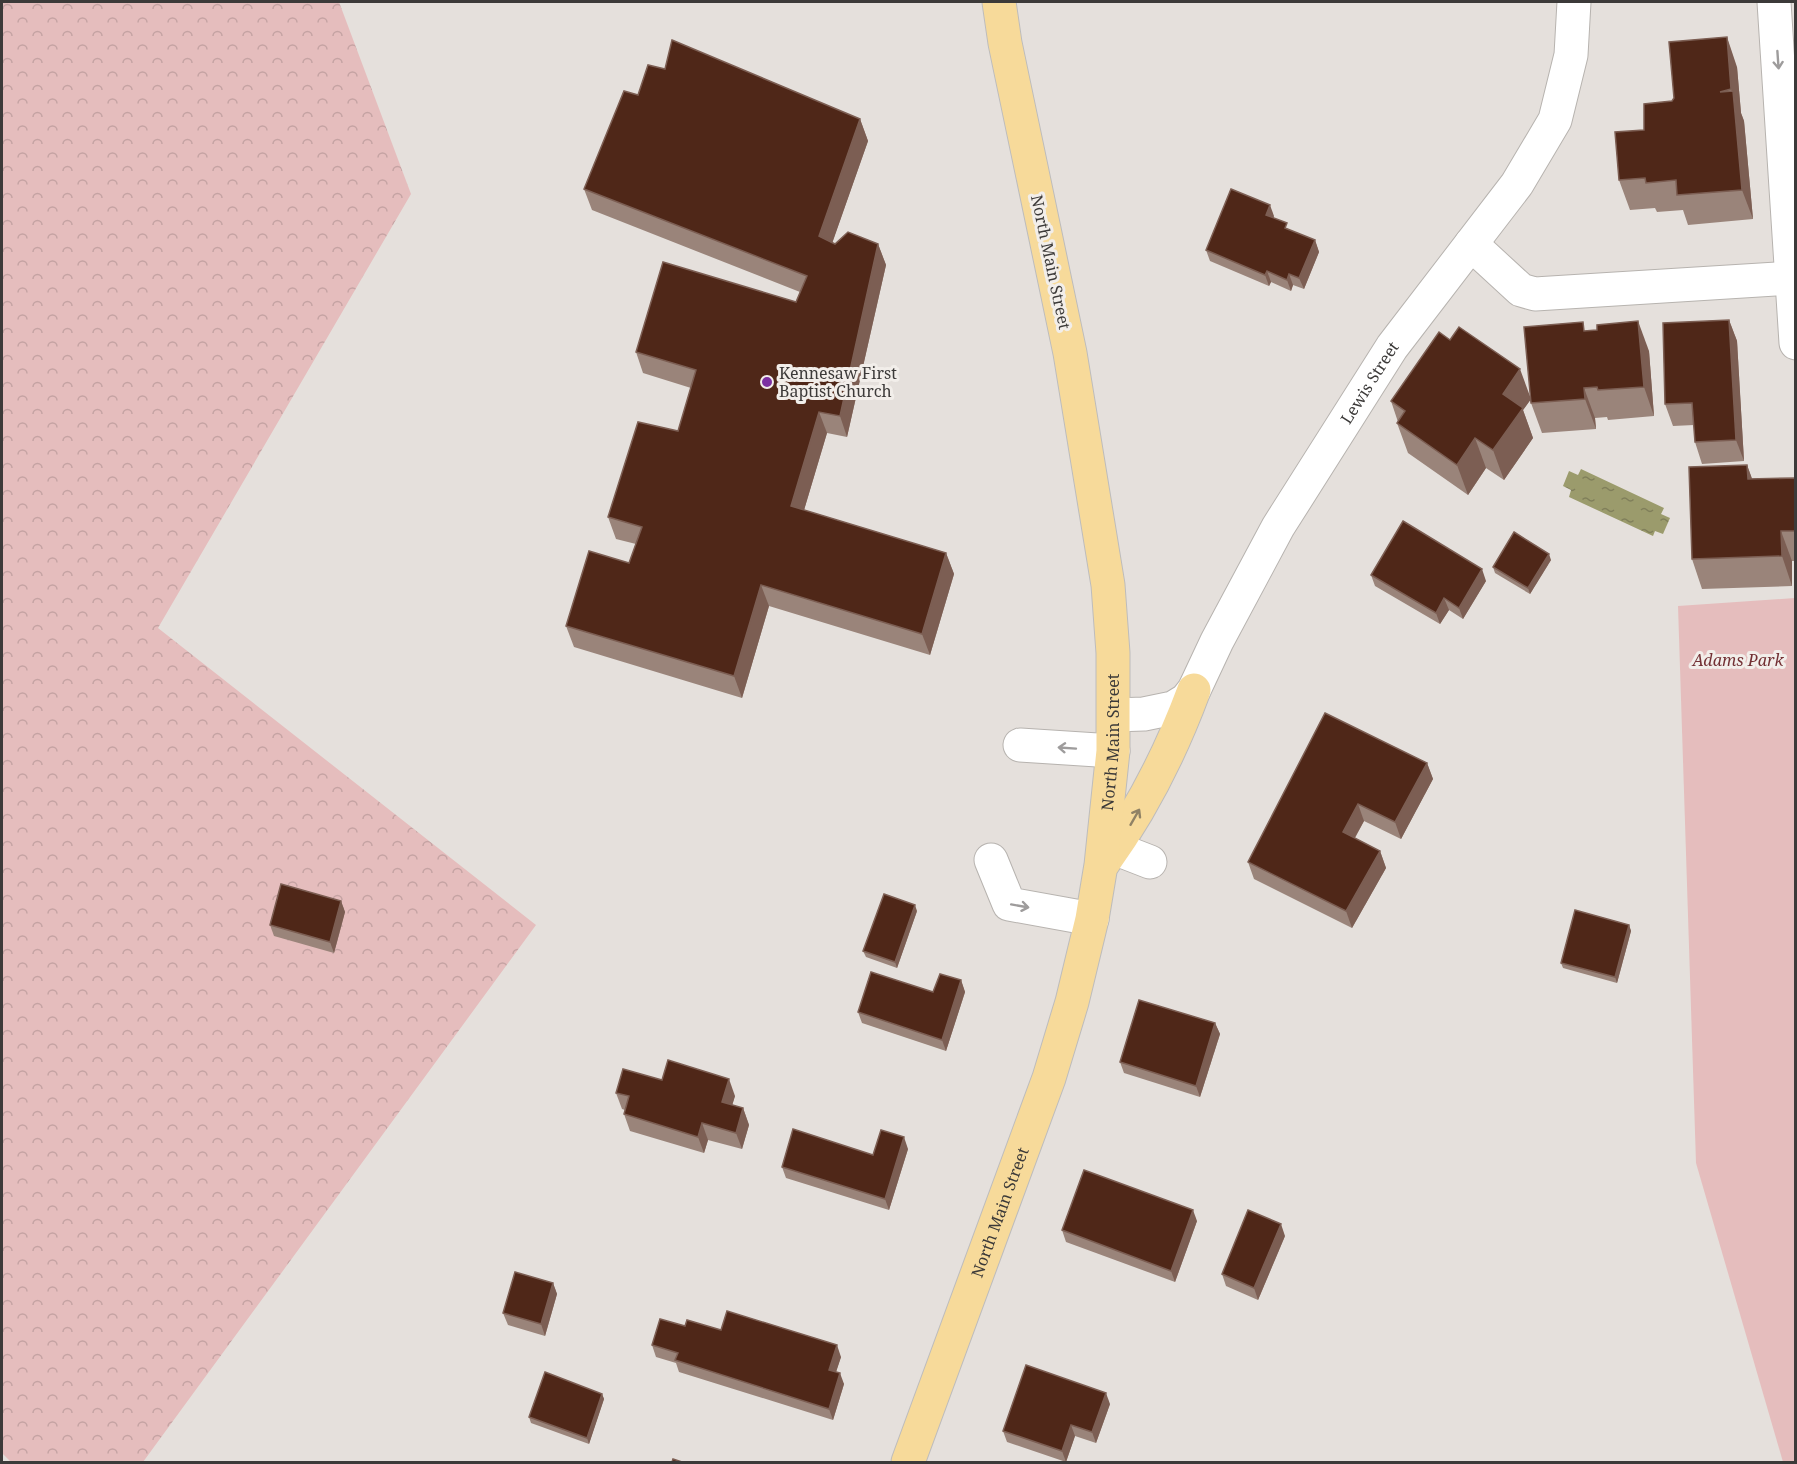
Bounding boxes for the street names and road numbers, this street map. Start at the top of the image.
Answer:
street label: North Main Street [1026,193,1076,332]
street label: Lewis Street [1335,336,1404,428]
street label: North Main Street [1096,673,1124,812]
street label: North Main Street [966,1144,1034,1281]

